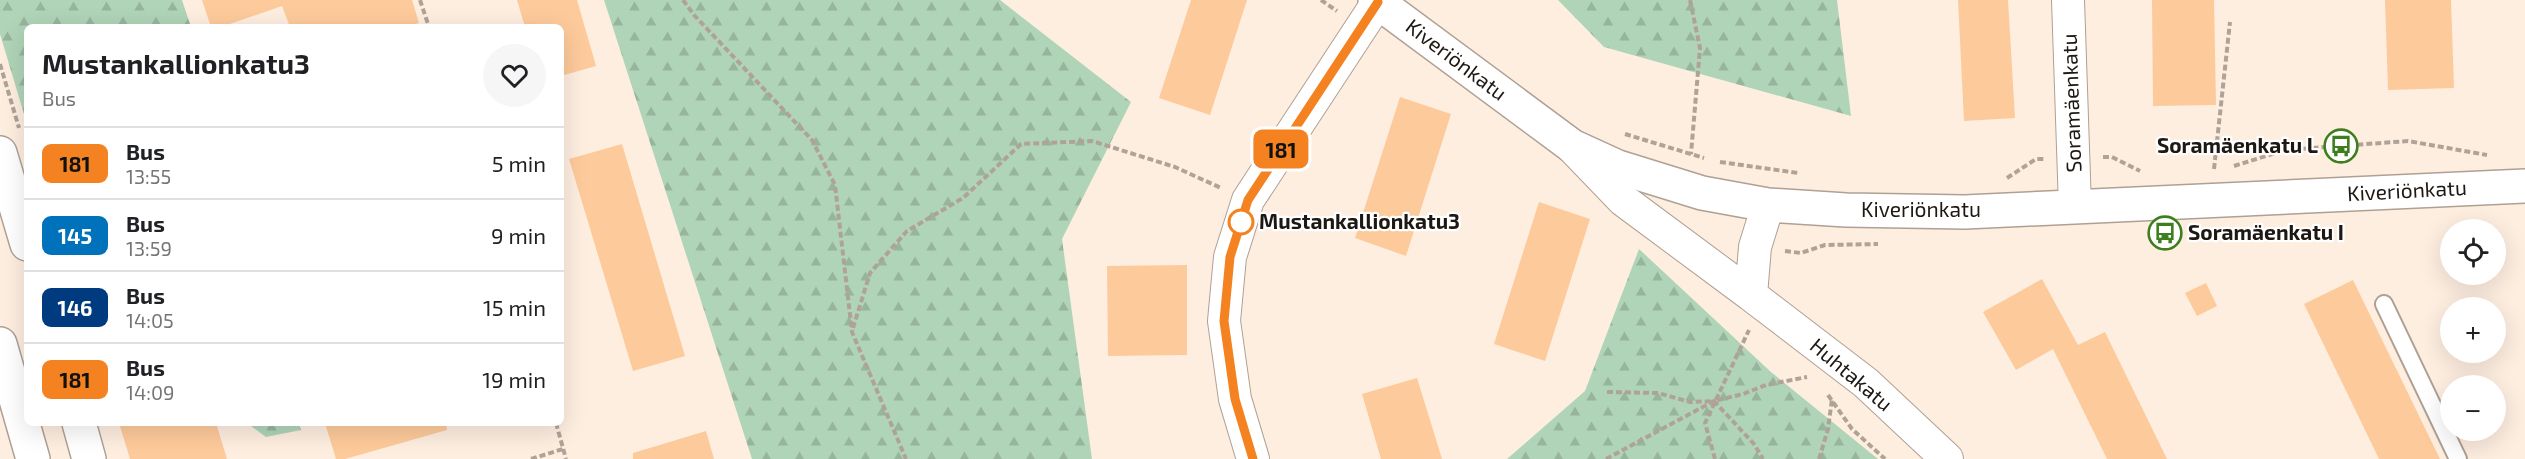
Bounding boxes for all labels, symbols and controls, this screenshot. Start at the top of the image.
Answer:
street label: Kiveriönkatu [1402,13,1512,105]
street label: Soramäenkatu [2056,33,2085,173]
button: heart [483,44,546,107]
text: Mustankallionkatu3 [42,46,310,80]
text: Bus [42,86,76,110]
bus stop icon: Soramäenkatu L [2323,128,2359,164]
line badge: 181 [1246,130,1316,168]
place label: Soramäenkatu L [2157,132,2318,157]
text: 181 [1265,137,1297,162]
text: Bus [126,138,165,164]
text: 5 min [492,150,546,176]
text: 181 [59,151,91,176]
text: 13:55 [126,164,171,188]
street label: Kiveriönkatu [2346,174,2467,205]
street label: Kiveriönkatu [1861,196,1981,221]
place label: Mustankallionkatu3 [1259,208,1460,233]
marker: Mustankallionkatu3 [1228,209,1254,235]
text: Bus [126,210,165,236]
bus stop icon: Soramäenkatu I [2147,215,2183,251]
place label: Soramäenkatu I [2188,219,2344,244]
map controls [2440,219,2506,441]
button: locate [2440,219,2506,285]
text: 9 min [491,222,546,248]
text: 145 [58,223,92,248]
text: 13:59 [126,236,172,260]
text: Bus [126,282,165,308]
text: 15 min [483,294,546,320]
text: 146 [58,295,92,320]
button: + [2440,297,2506,363]
text: 14:05 [126,308,174,332]
street label: Huhtakatu [1806,332,1898,416]
text: Bus [126,354,165,380]
text: 19 min [482,366,546,392]
text: 181 [59,367,91,392]
button: − [2440,375,2506,441]
text: 14:09 [126,380,174,404]

